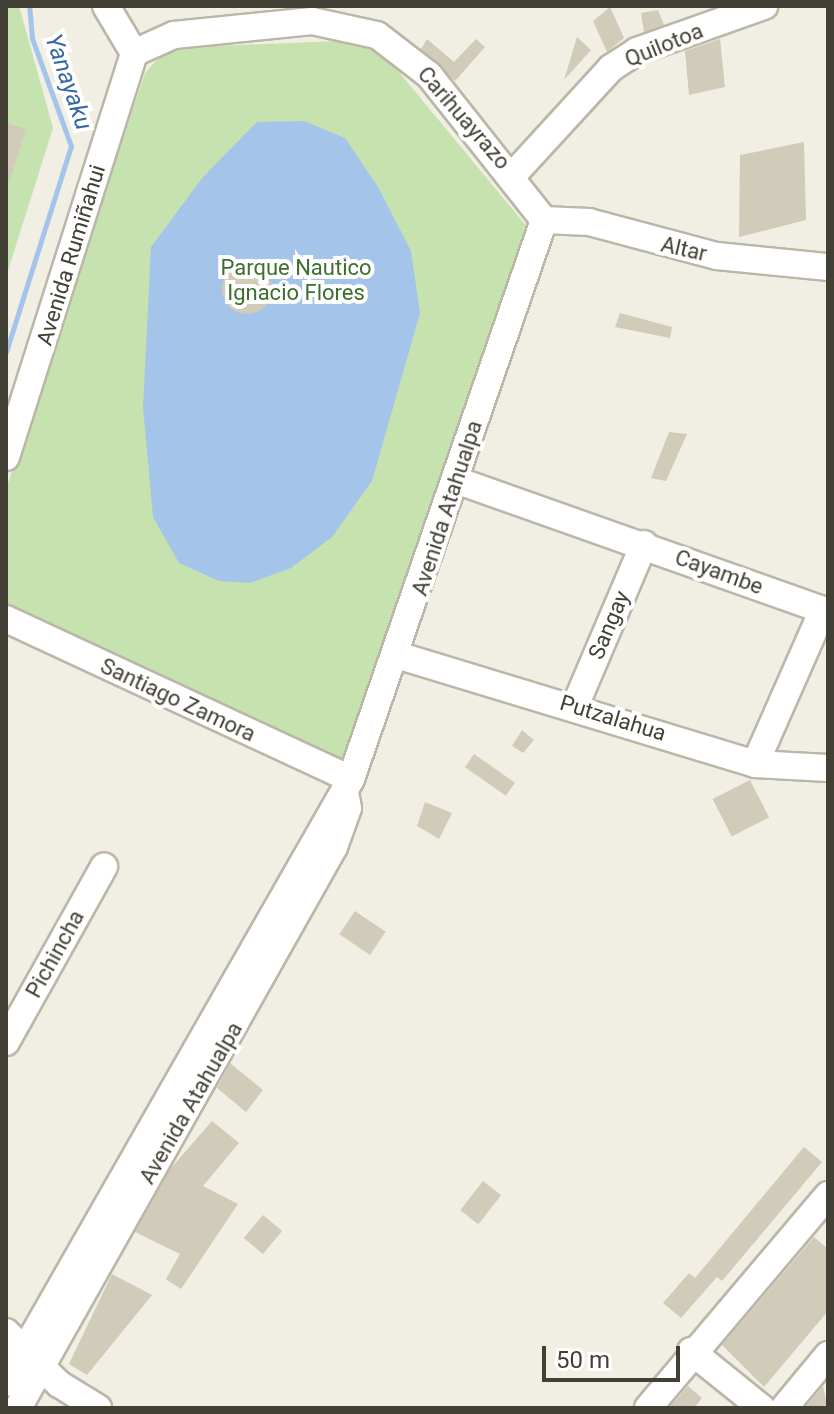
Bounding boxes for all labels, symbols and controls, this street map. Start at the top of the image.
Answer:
street label: Quilotoa [621,17,707,73]
water label: Yanayaku [38,30,98,134]
street label: Carihuayrazo [412,61,516,175]
street label: Avenida Rumiñahui [31,162,111,348]
street label: Altar [658,231,710,267]
park label: Parque Nautico Ignacio Flores [220,254,372,306]
street label: Avenida Atahualpa [406,417,488,599]
street label: Cayambe [671,544,767,600]
street label: Sangay [583,587,635,663]
street label: Santiago Zamora [96,653,260,747]
street label: Putzalahua [557,689,669,747]
street label: Pichincha [20,906,90,1002]
street label: Avenida Atahualpa [134,1017,248,1189]
scale bar [546,1330,684,1380]
text: 50 m [556,1346,610,1374]

